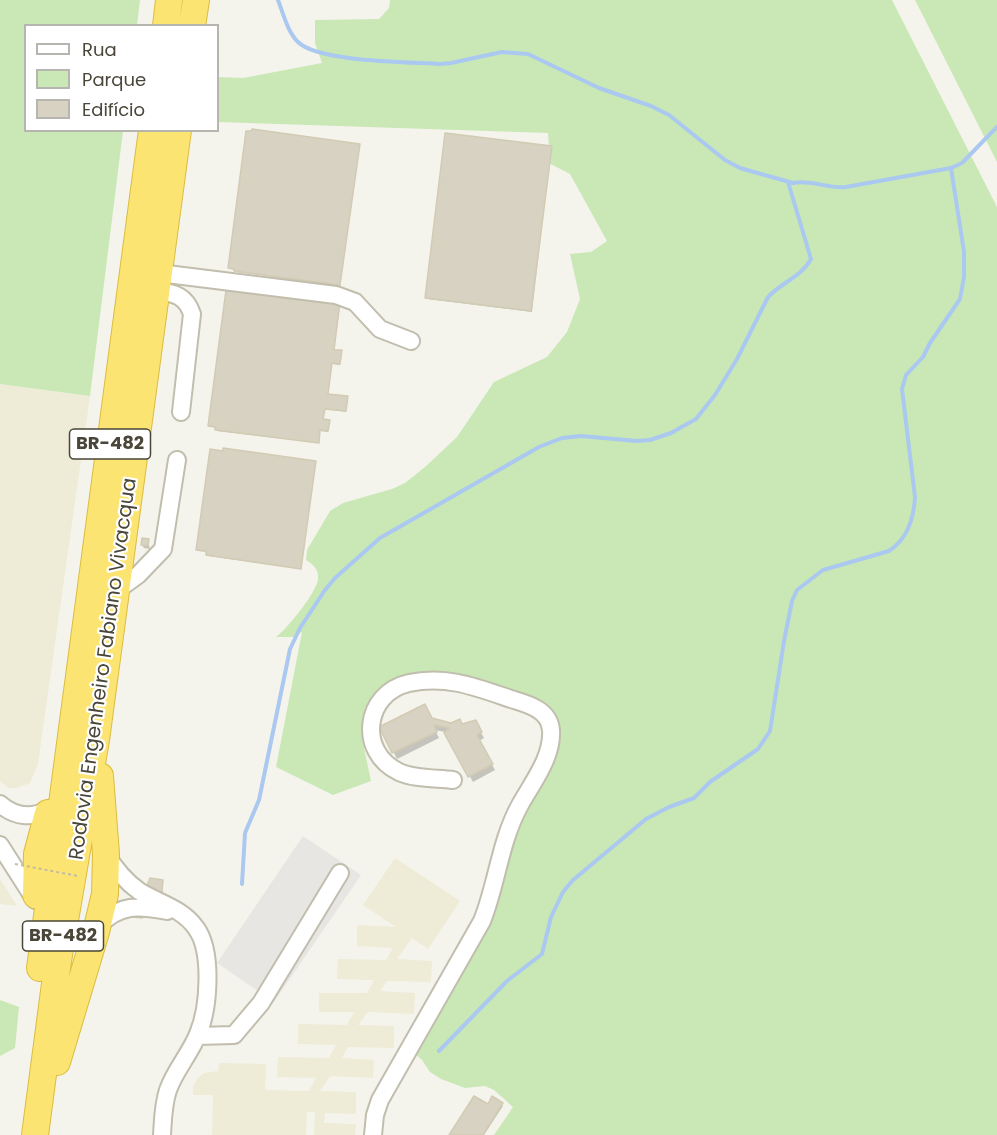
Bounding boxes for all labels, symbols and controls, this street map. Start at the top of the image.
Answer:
legend [24,24,219,132]
text: Rua [82,37,117,62]
text: Parque [82,67,146,92]
text: Edifício [82,97,145,122]
road number: BR-482 [70,429,150,459]
street label: Rodovia Engenheiro Fabiano Vivacqua [65,476,143,862]
road number: BR-482 [22,921,104,951]

